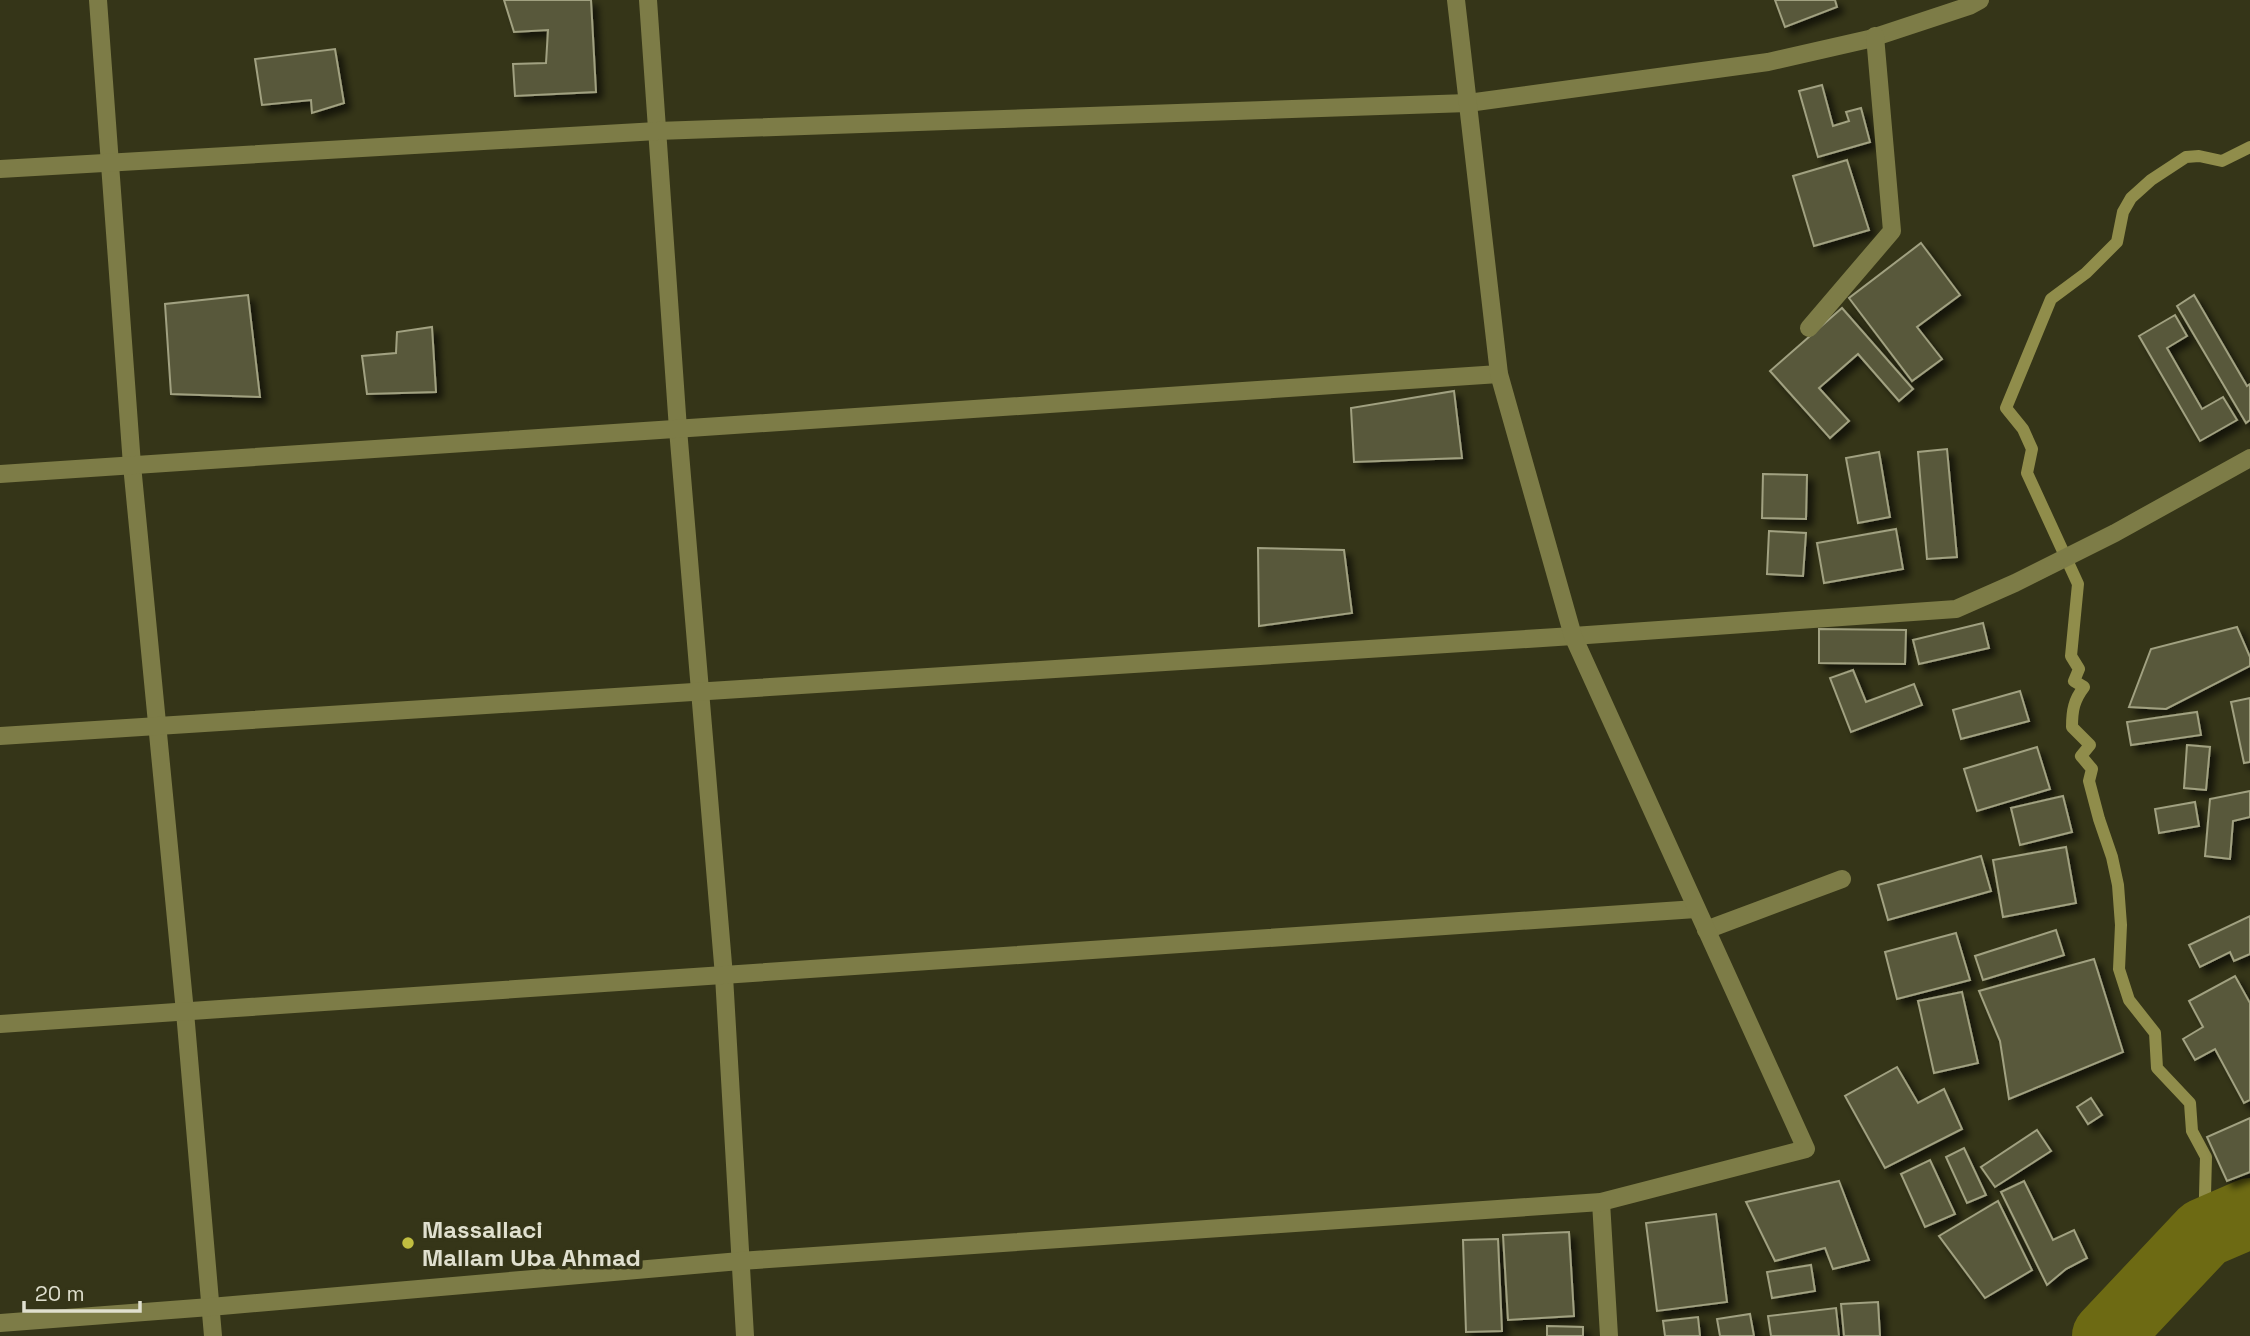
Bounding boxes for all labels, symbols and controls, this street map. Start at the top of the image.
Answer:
place label: Massallaci Mallam Uba Ahmad [422,1214,641,1273]
marker: Massallaci Mallam Uba Ahmad [400,1235,416,1251]
scale bar [24,1270,140,1314]
text: 20 m [35,1280,85,1307]

